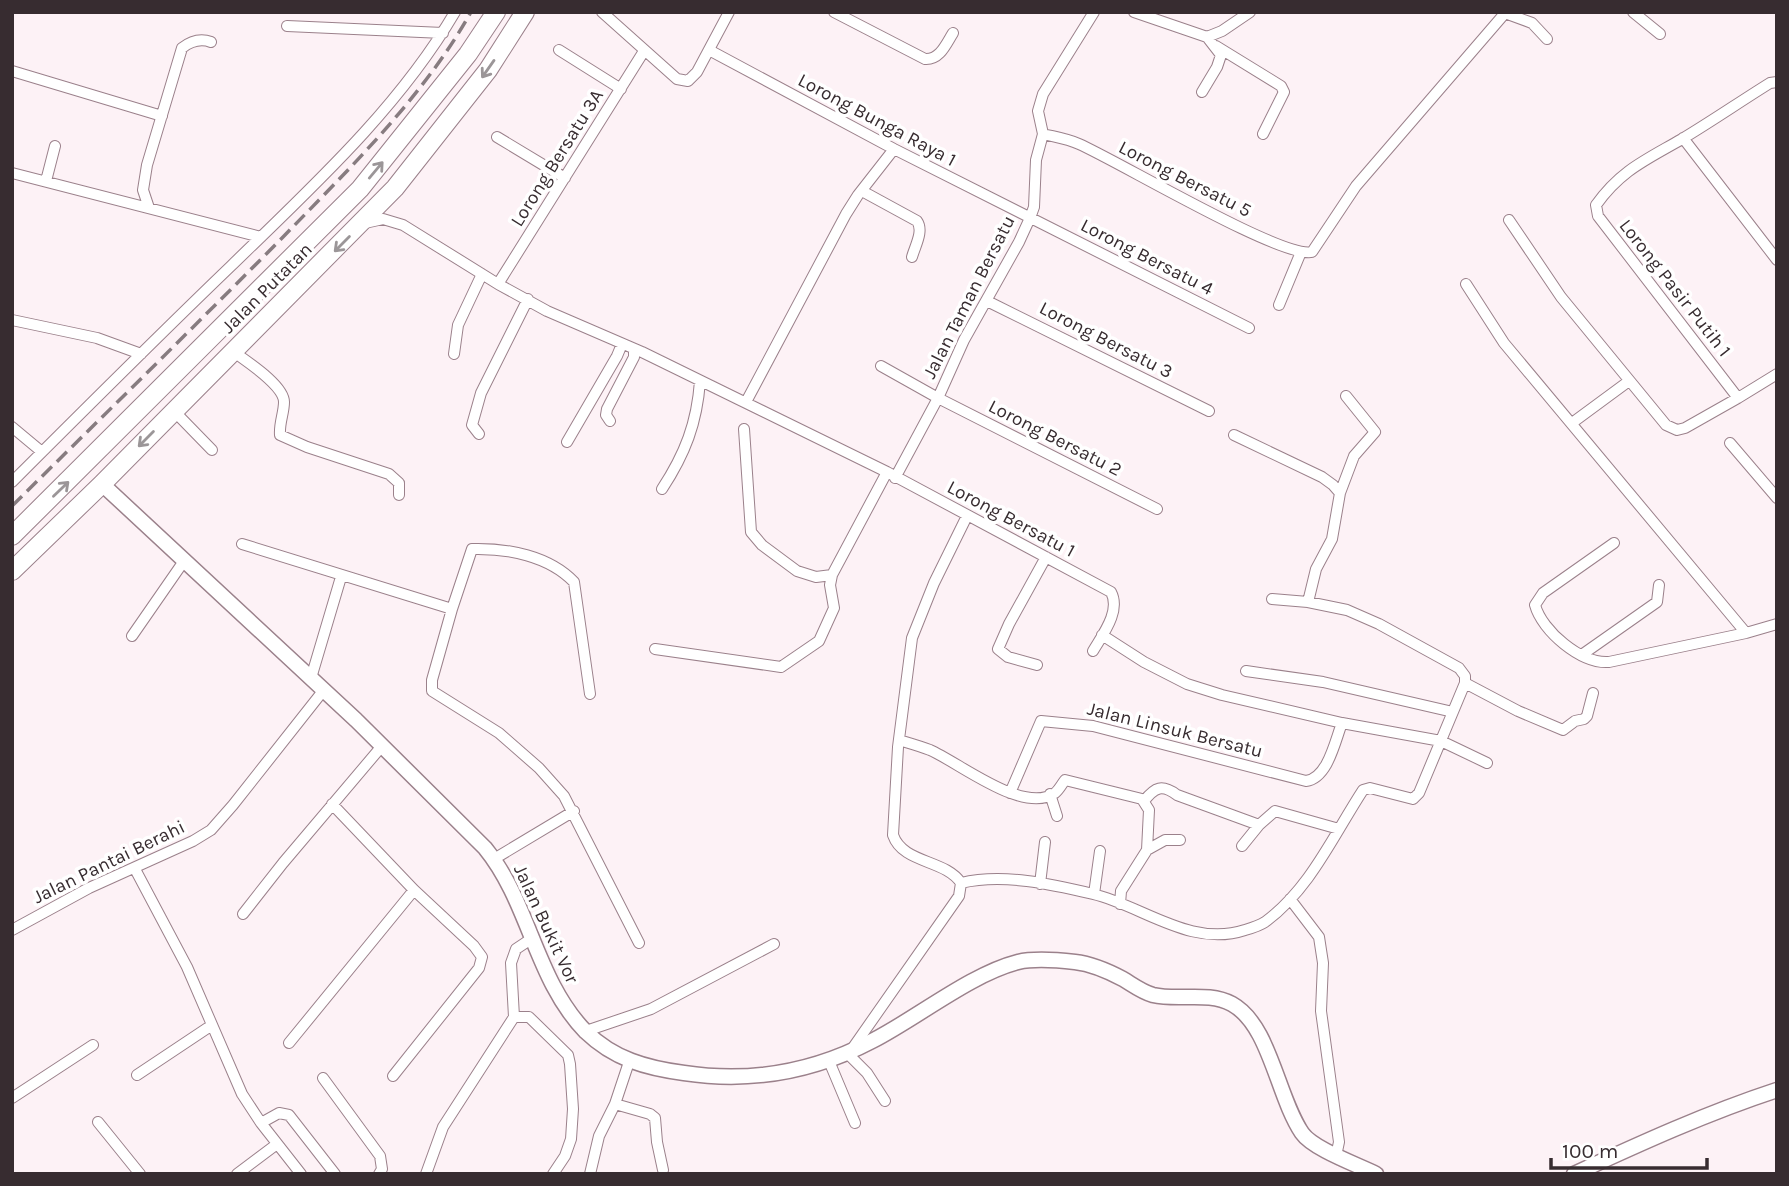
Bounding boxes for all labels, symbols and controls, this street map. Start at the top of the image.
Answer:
one-way arrow [481,59,495,78]
street label: Lorong Bunga Raya 1 [794,69,960,171]
street label: Lorong Bersatu 3A [506,85,608,231]
street label: Lorong Bersatu 5 [1115,136,1255,222]
one-way arrow [368,162,384,180]
street label: Jalan Taman Bersatu [918,212,1020,382]
street label: Lorong Bersatu 4 [1077,214,1217,300]
street label: Lorong Pasir Putih 1 [1615,215,1735,361]
one-way arrow [334,235,351,252]
street label: Jalan Putatan [217,238,317,338]
street label: Lorong Bersatu 3 [1036,297,1176,383]
street label: Lorong Bersatu 2 [985,395,1125,481]
one-way arrow [138,430,155,447]
street label: Lorong Bersatu 1 [943,476,1079,562]
one-way arrow [52,480,69,497]
street label: Jalan Linsuk Bersatu [1085,698,1265,762]
street label: Jalan Pantai Berahi [30,816,188,908]
street label: Jalan Bukit Vor [509,861,583,987]
scale bar [1551,1126,1707,1170]
text: 100 m [1562,1139,1619,1163]

